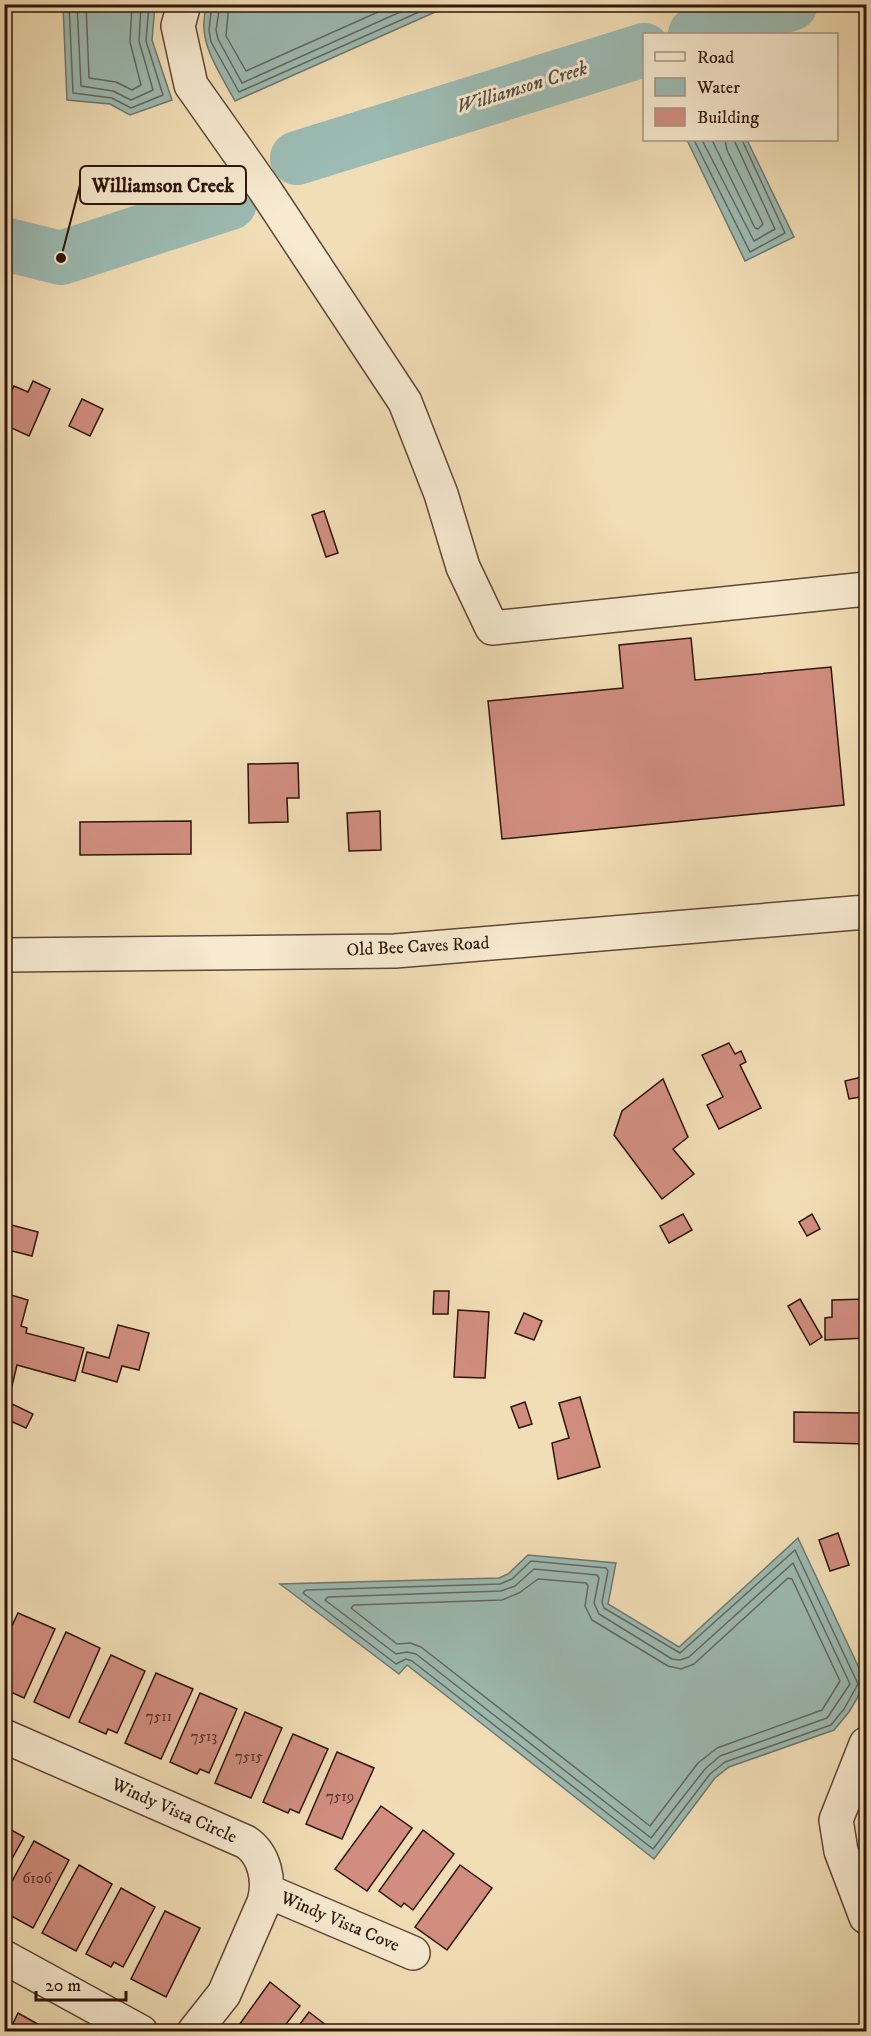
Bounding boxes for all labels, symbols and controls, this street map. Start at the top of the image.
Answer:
legend [643,33,838,141]
text: Road [697,47,734,69]
water label: Williamson Creek [453,56,591,120]
text: Water [696,77,740,99]
text: Building [697,107,759,129]
callout: Williamson Creek [80,166,246,204]
text: Williamson Creek [91,174,235,199]
street label: Old Bee Caves Road [346,932,490,962]
house number: 7511 [146,1707,172,1726]
house number: 7513 [191,1727,217,1746]
house number: 7515 [235,1747,264,1766]
street label: Windy Vista Circle [107,1773,240,1848]
house number: 7519 [326,1787,354,1806]
house number: 6106 [22,1869,53,1888]
street label: Windy Vista Cove [276,1887,403,1957]
scale bar [36,1964,126,2002]
text: 20 m [45,1975,81,1997]

